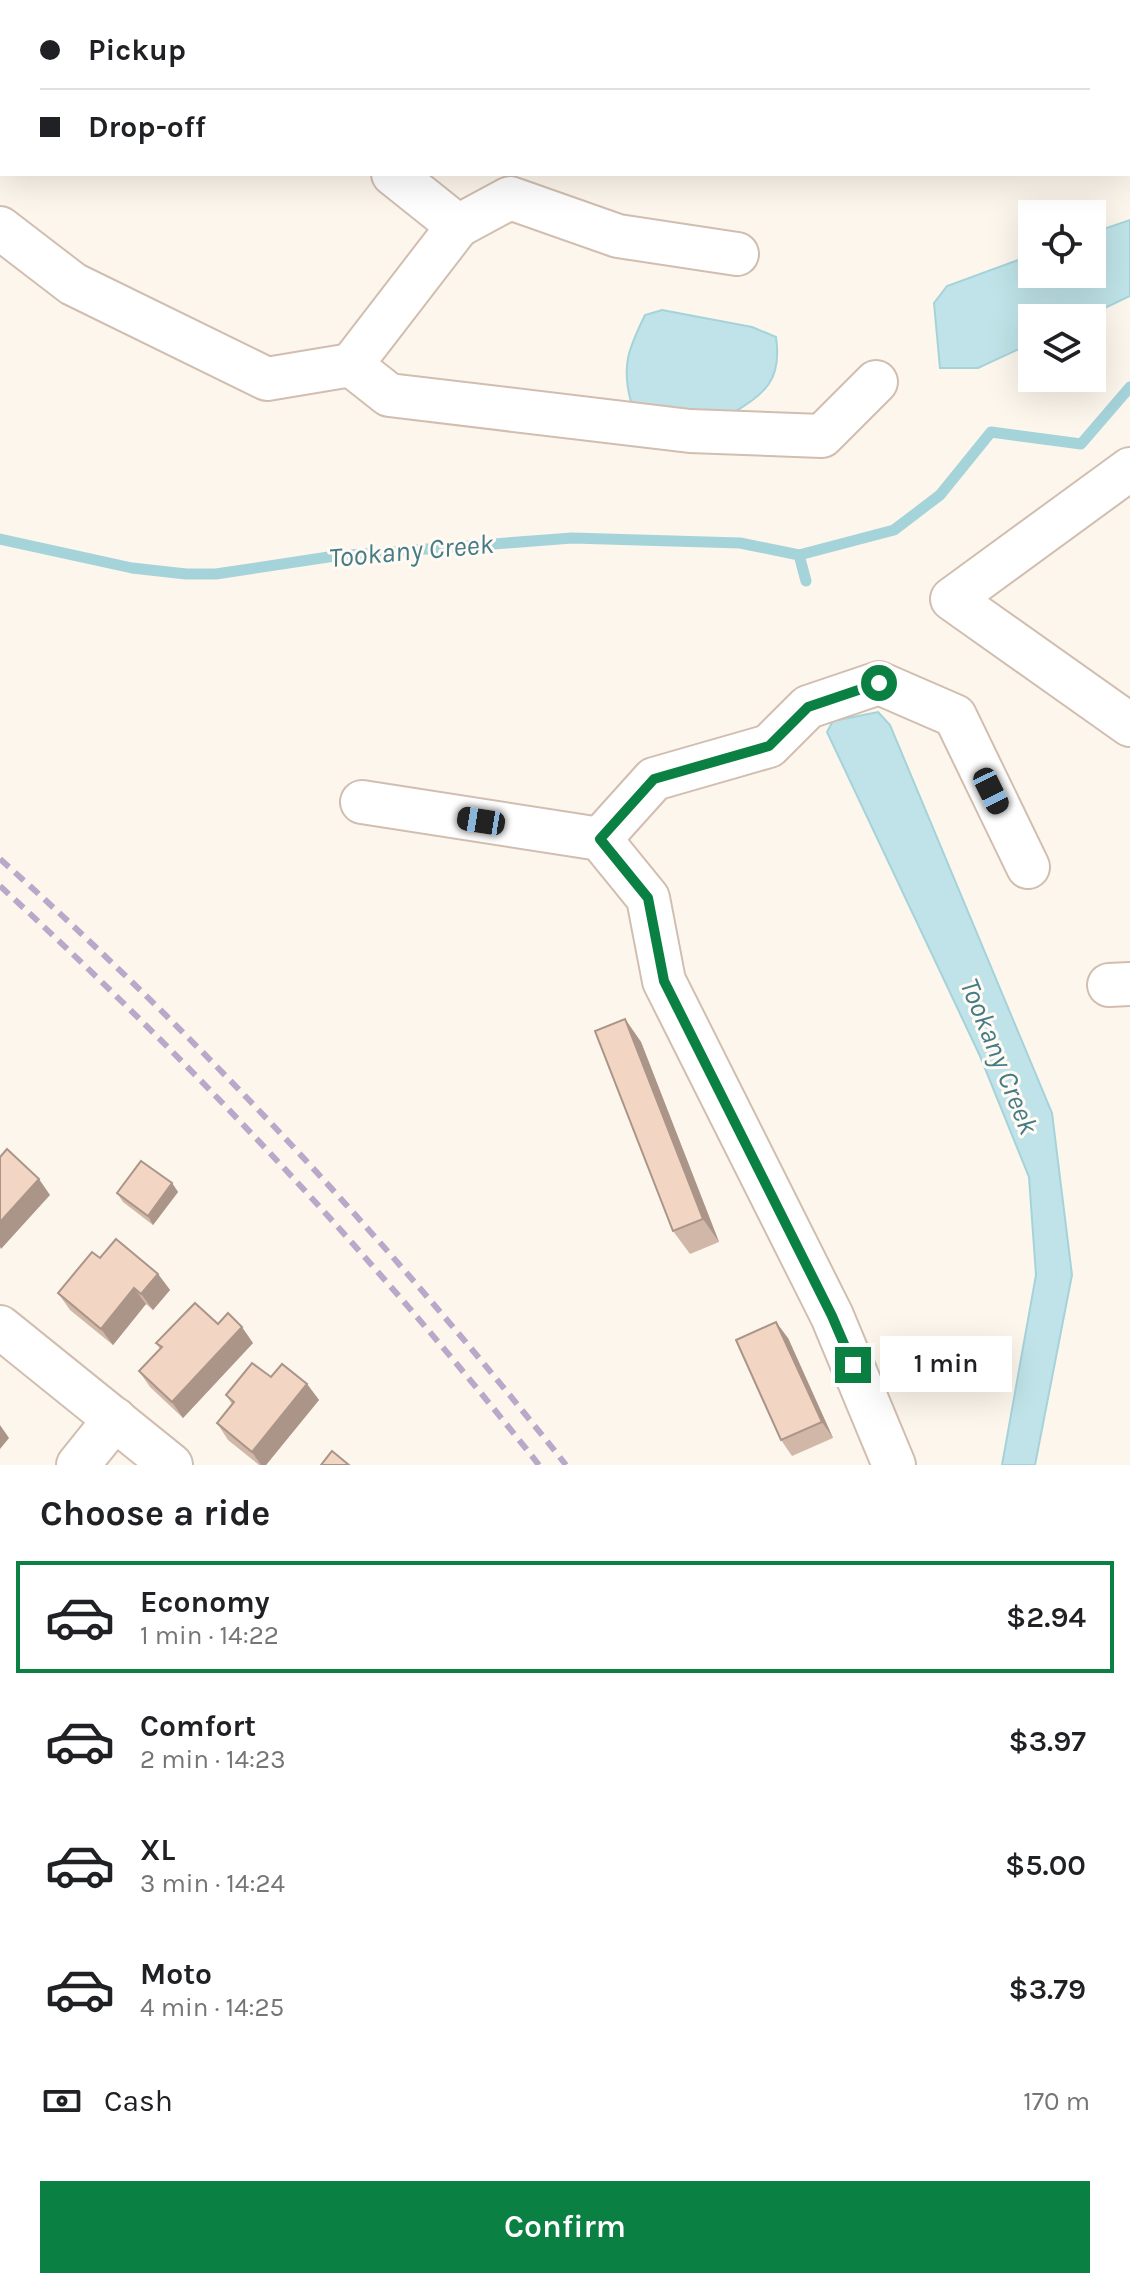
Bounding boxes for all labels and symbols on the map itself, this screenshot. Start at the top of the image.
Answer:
water label: Tookany Creek [327,527,495,574]
route start [861,665,897,701]
car [970,764,1012,818]
car [455,805,507,837]
water label: Tookany Creek [953,973,1046,1140]
callout: 1 min [881,1337,1013,1393]
route end [835,1347,871,1383]

